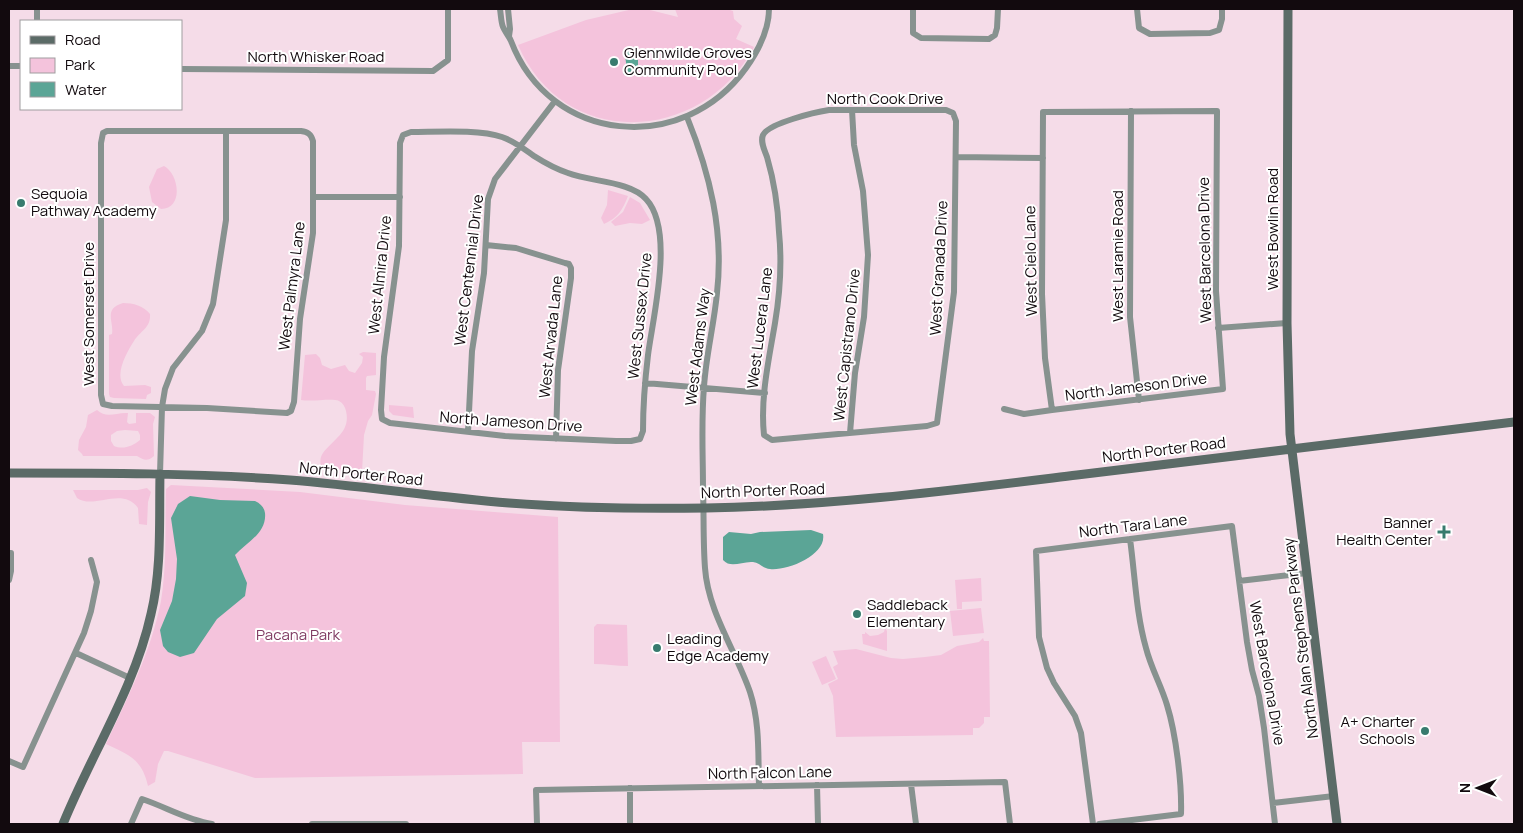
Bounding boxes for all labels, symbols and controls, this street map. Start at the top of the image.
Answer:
legend [20,20,182,110]
text: Road [65,29,101,50]
place label: Glennwilde Groves Community Pool [624,42,752,80]
street label: North Whisker Road [248,46,384,67]
text: Park [65,54,95,75]
marker: Glennwilde Groves Community Pool [608,56,620,68]
text: Water [65,79,107,100]
street label: North Cook Drive [827,88,943,109]
street label: West Bowlin Road [1262,168,1283,290]
street label: West Barcelona Drive [1193,177,1216,323]
place label: Sequoia Pathway Academy [31,183,157,221]
street label: West Laramie Road [1107,190,1128,322]
street label: West Centennial Drive [449,193,488,347]
marker: Sequoia Pathway Academy [15,197,27,209]
street label: West Granada Drive [924,200,953,336]
street label: West Cielo Lane [1019,205,1042,317]
street label: West Almira Drive [363,214,396,335]
street label: West Palmyra Lane [273,220,310,352]
street label: West Somerset Drive [78,242,99,386]
street label: West Sussex Drive [622,251,657,380]
street label: West Lucera Lane [742,266,777,390]
street label: West Capistrano Drive [828,267,865,422]
street label: West Arvada Lane [534,274,567,399]
street label: West Adams Way [680,287,715,407]
street label: North Jameson Drive [1064,367,1208,406]
street label: North Jameson Drive [439,406,583,437]
street label: North Porter Road [1101,432,1227,467]
street label: North Porter Road [298,457,424,490]
street label: North Porter Road [701,478,825,503]
street label: North Tara Lane [1078,508,1188,543]
place label: Banner Health Center [1336,512,1434,550]
marker: Banner Health Center [1437,525,1451,539]
street label: North Alan Stephens Parkway [1278,536,1323,740]
place label: Saddleback Elementary [867,594,948,632]
street label: West Barcelona Drive [1244,599,1291,747]
marker: Saddleback Elementary [851,608,863,620]
park label: Pacana Park [256,624,340,645]
place label: Leading Edge Academy [667,628,769,666]
marker: Leading Edge Academy [651,642,663,654]
place label: A+ Charter Schools [1341,711,1416,749]
marker: A+ Charter Schools [1419,725,1431,737]
street label: North Falcon Lane [708,761,832,784]
north arrow [1453,763,1503,813]
text: N [1455,783,1474,793]

